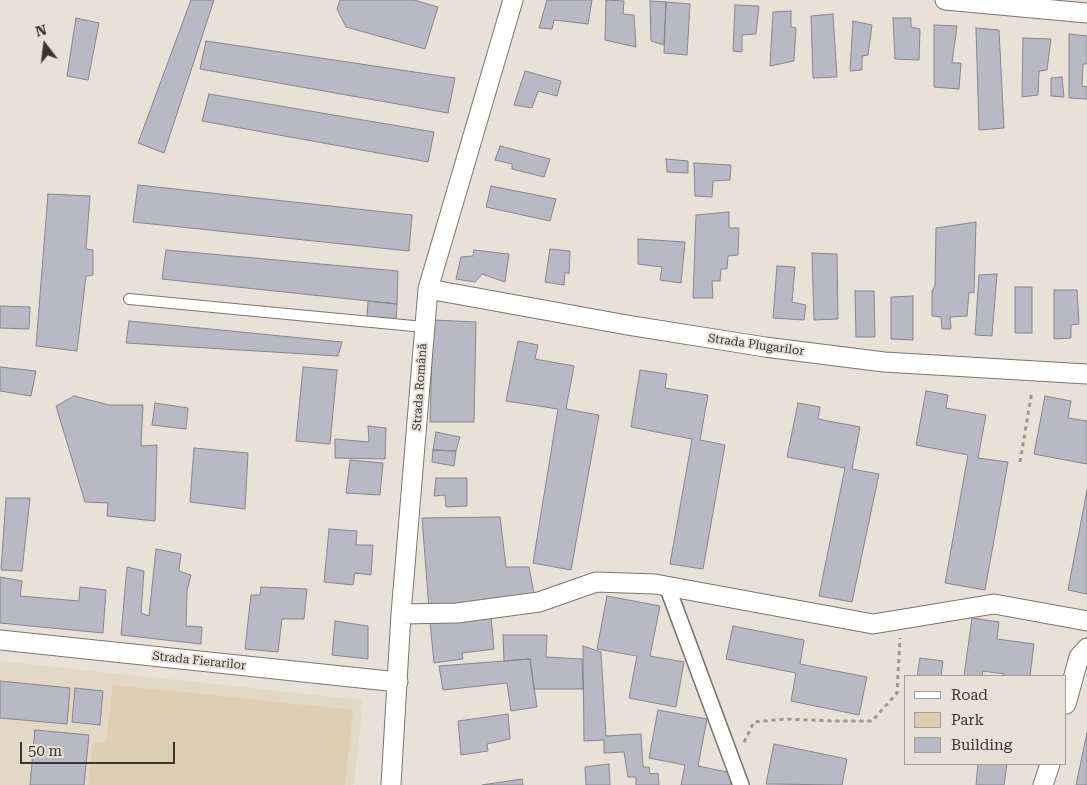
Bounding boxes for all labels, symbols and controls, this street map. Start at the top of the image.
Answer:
north arrow [20,20,70,70]
text: N [34,21,48,40]
street label: Strada Plugarilor [707,331,805,359]
street label: Strada Română [410,343,430,431]
street label: Strada Fierarilor [151,649,247,673]
legend [904,675,1067,765]
text: Road [951,686,988,704]
text: Park [951,711,984,729]
scale bar [22,732,178,764]
text: Building [951,736,1012,754]
text: 50 m [28,742,62,760]

